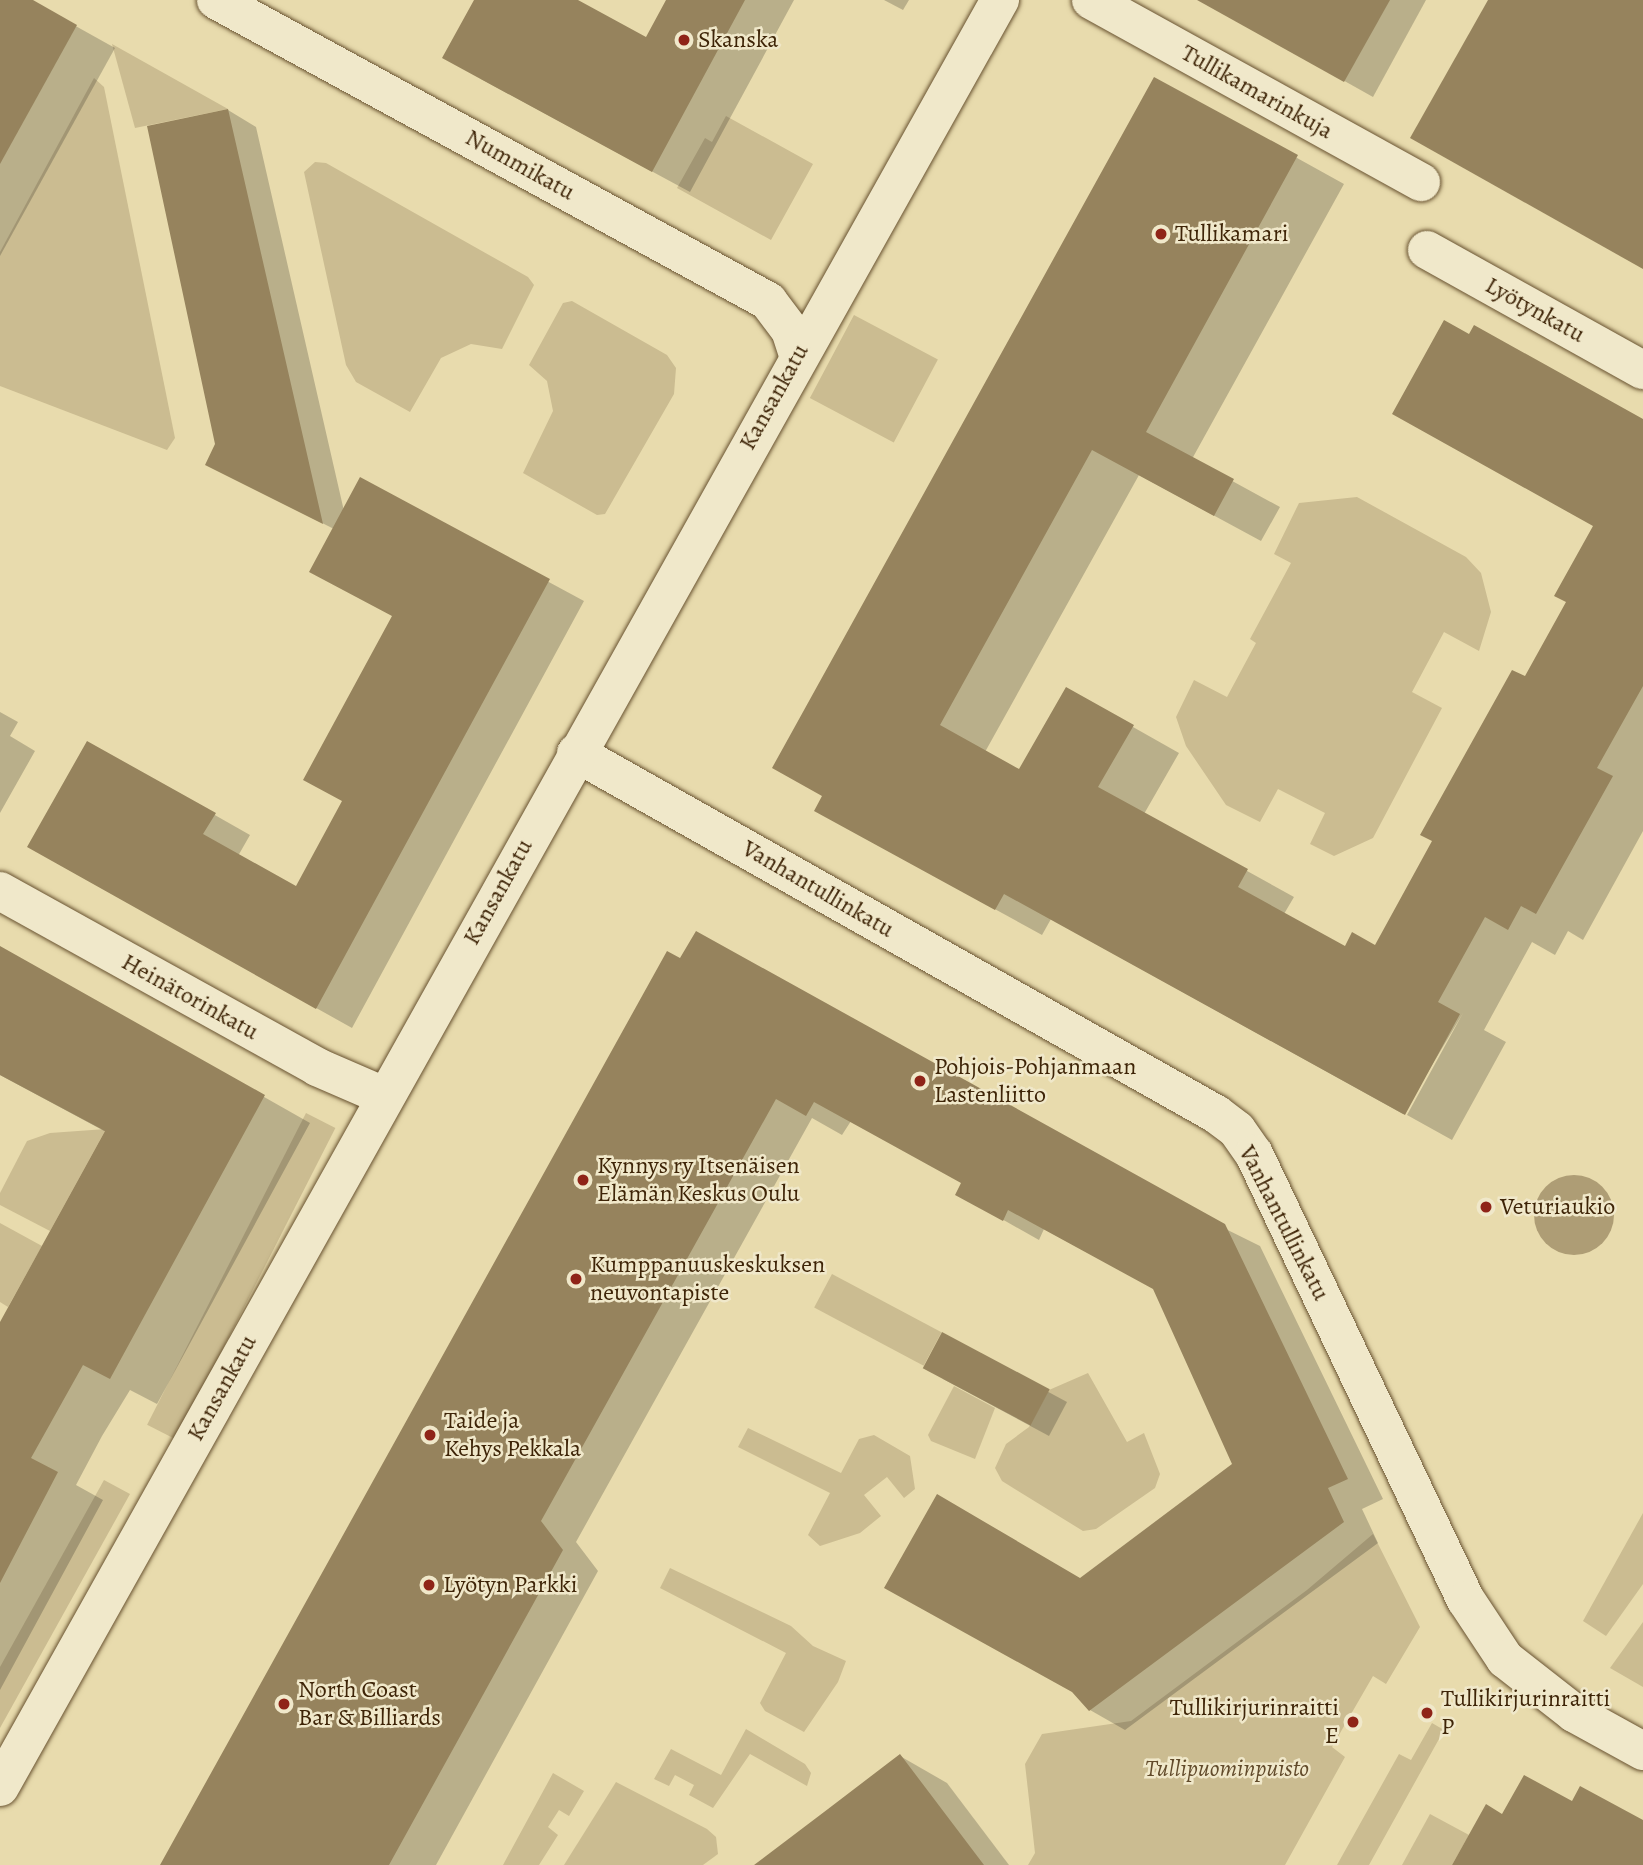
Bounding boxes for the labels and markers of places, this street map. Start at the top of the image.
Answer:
place label: Skanska [698,26,779,54]
marker: Skanska [676,32,692,48]
place label: Tullikamari [1175,220,1289,248]
marker: Tullikamari [1153,226,1169,242]
place label: Pohjois-Pohjanmaan Lastenliitto [934,1053,1136,1109]
marker: Pohjois-Pohjanmaan Lastenliitto [912,1073,928,1089]
place label: Kynnys ry Itsenäisen Elämän Keskus Oulu [597,1152,800,1208]
marker: Kynnys ry Itsenäisen Elämän Keskus Oulu [575,1172,591,1188]
place label: Veturiaukio [1500,1193,1615,1221]
marker: Veturiaukio [1478,1199,1494,1215]
place label: Kumppanuuskeskuksen neuvontapiste [590,1251,825,1307]
marker: Kumppanuuskeskuksen neuvontapiste [568,1271,584,1287]
place label: Taide ja Kehys Pekkala [444,1407,581,1463]
marker: Taide ja Kehys Pekkala [422,1427,438,1443]
place label: Lyötyn Parkki [443,1571,577,1599]
marker: Lyötyn Parkki [421,1577,437,1593]
place label: North Coast Bar & Billiards [298,1676,441,1732]
place label: Tullikirjurinraitti P [1441,1685,1610,1741]
place label: Tullikirjurinraitti E [1170,1694,1339,1750]
marker: North Coast Bar & Billiards [276,1696,292,1712]
marker: Tullikirjurinraitti P [1419,1705,1435,1721]
marker: Tullikirjurinraitti E [1345,1714,1361,1730]

